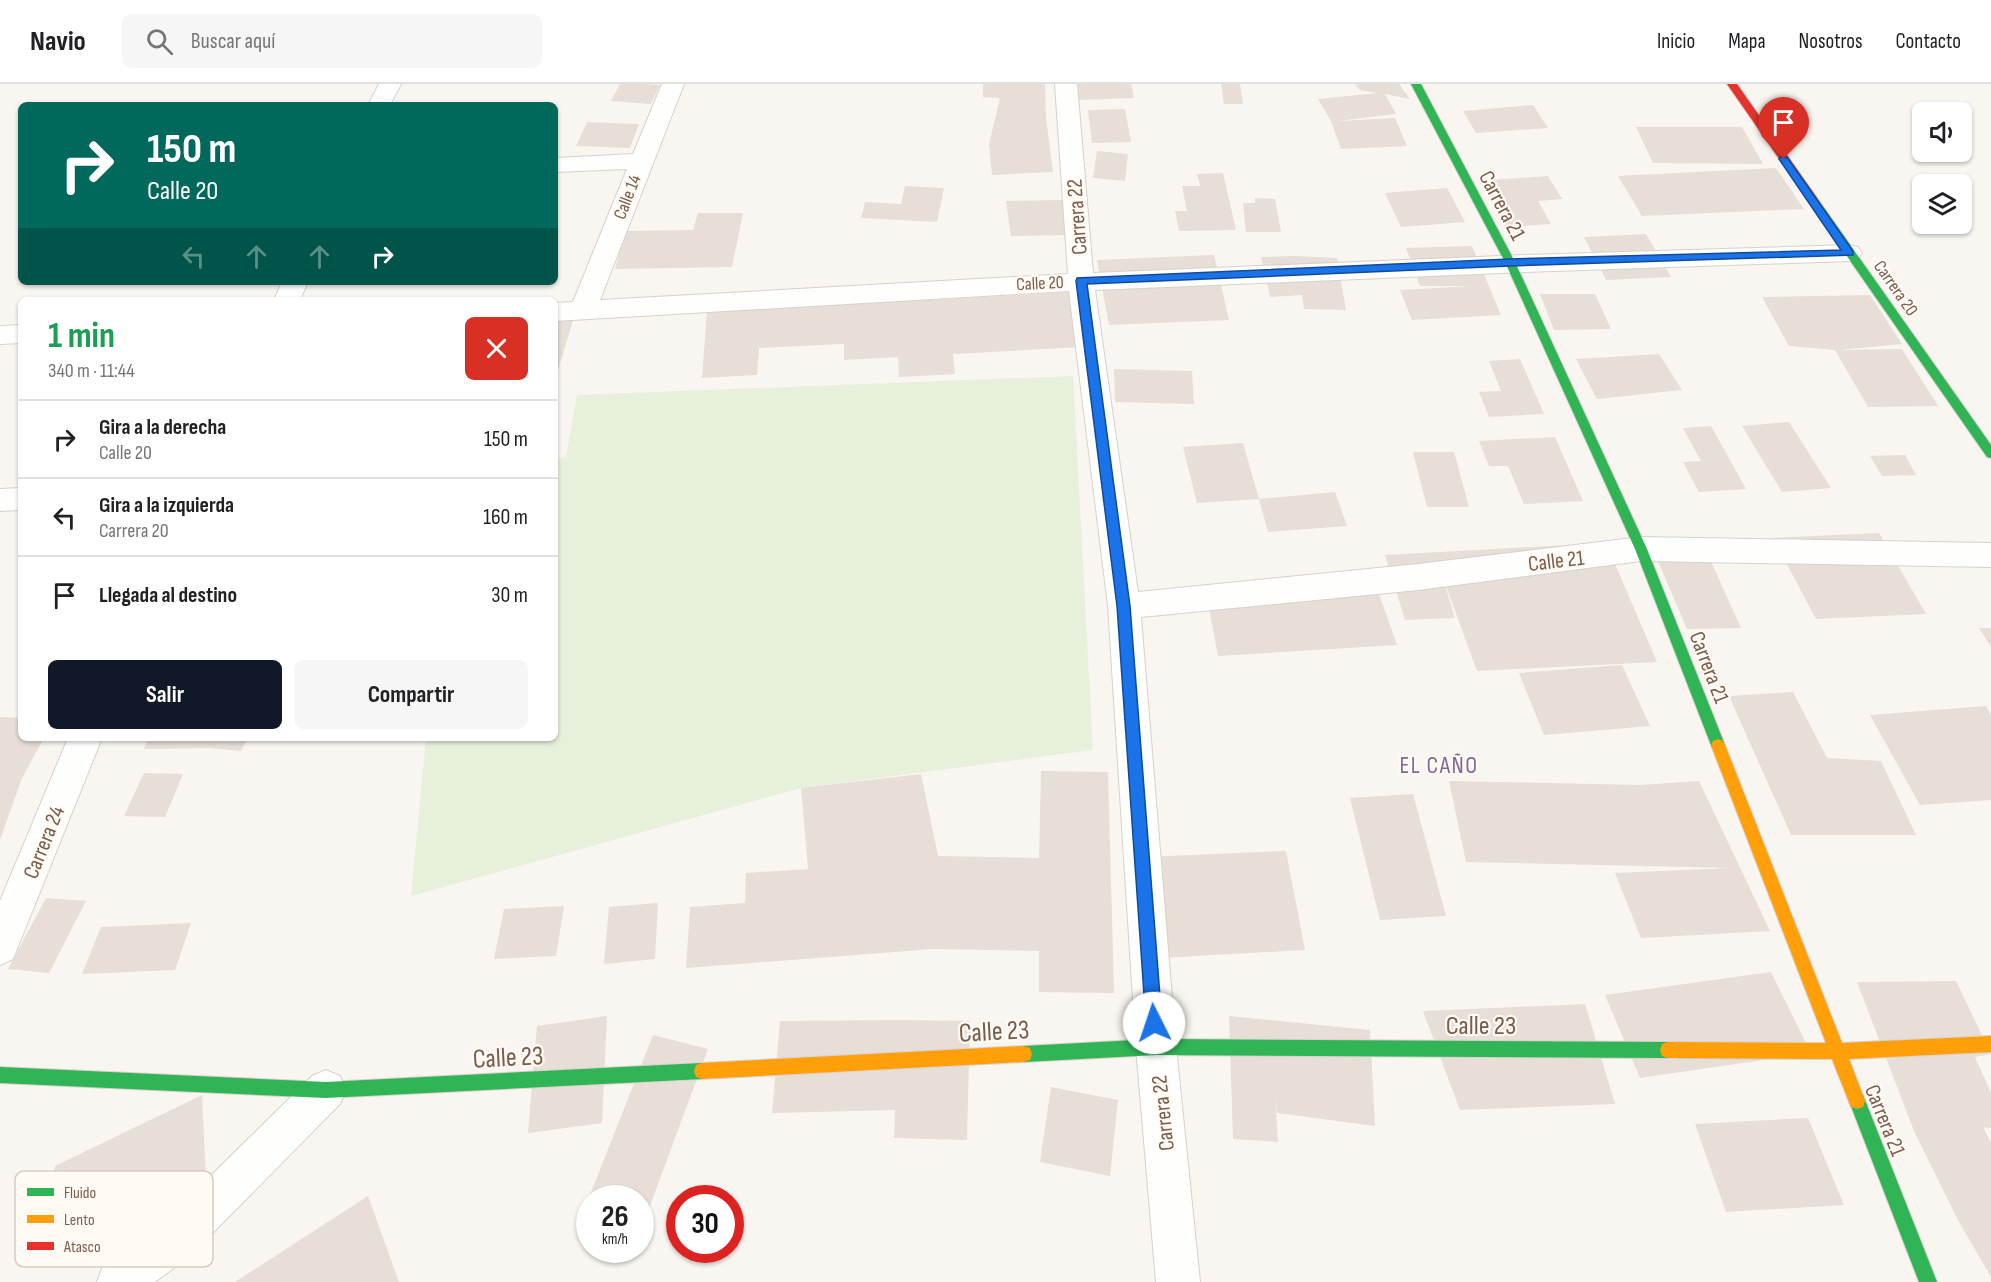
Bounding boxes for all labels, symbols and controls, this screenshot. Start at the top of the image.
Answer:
search box [122,14,542,68]
text: Navio [30,25,86,58]
icon: search [143,25,176,58]
text: Buscar aquí [191,28,275,55]
text: Inicio [1657,29,1695,54]
text: Mapa [1728,29,1766,54]
text: Nosotros [1799,29,1863,54]
text: Contacto [1896,29,1961,54]
pin [1758,97,1809,159]
map controls [1912,102,1972,234]
button: sound [1912,102,1972,162]
icon: arrive [1767,106,1800,139]
text: 150 m [147,124,236,175]
icon: right [48,126,126,204]
street label: Carrera 21 [1472,166,1531,245]
street label: Calle 14 [609,172,646,222]
button: layers [1912,174,1972,234]
text: Calle 20 [147,175,218,207]
street label: Carrera 22 [1061,178,1094,256]
icon: left [177,240,210,273]
icon: ahead [240,240,273,273]
icon: ahead [303,240,336,273]
icon: right [366,240,399,273]
street label: Carrera 20 [1869,257,1922,320]
street label: Calle 20 [1016,272,1064,295]
text: 1 min [48,315,115,358]
button: close [465,317,528,380]
text: 340 m · 11:44 [48,359,135,383]
text: Gira a la derecha [99,414,226,441]
icon: right [48,423,81,456]
text: 150 m [484,426,528,453]
text: Calle 20 [99,441,152,465]
text: Gira a la izquierda [99,492,234,519]
icon: left [48,501,81,534]
text: 160 m [483,504,528,531]
text: Carrera 20 [99,519,169,543]
street label: Calle 21 [1527,545,1586,578]
icon: arrive [48,579,81,612]
text: Llegada al destino [99,582,237,609]
text: 30 m [491,582,528,609]
street label: Carrera 21 [1683,628,1735,707]
button: Salir [48,660,282,729]
button: Compartir [294,660,528,729]
district label: EL CAÑO [1399,751,1479,780]
street label: Carrera 24 [18,802,71,883]
position arrow [1122,991,1186,1055]
street label: Calle 23 [1446,1010,1516,1042]
street label: Calle 23 [958,1014,1030,1050]
street label: Calle 23 [472,1040,544,1076]
street label: Carrera 22 [1146,1074,1181,1152]
street label: Carrera 21 [1858,1081,1911,1160]
legend [15,1171,213,1267]
text: Fluido [64,1184,96,1203]
speed limit sign: 30 [666,1185,744,1263]
text: 26 [601,1199,629,1235]
text: Lento [64,1211,95,1230]
text: km/h [602,1230,628,1249]
text: Atasco [63,1238,101,1257]

